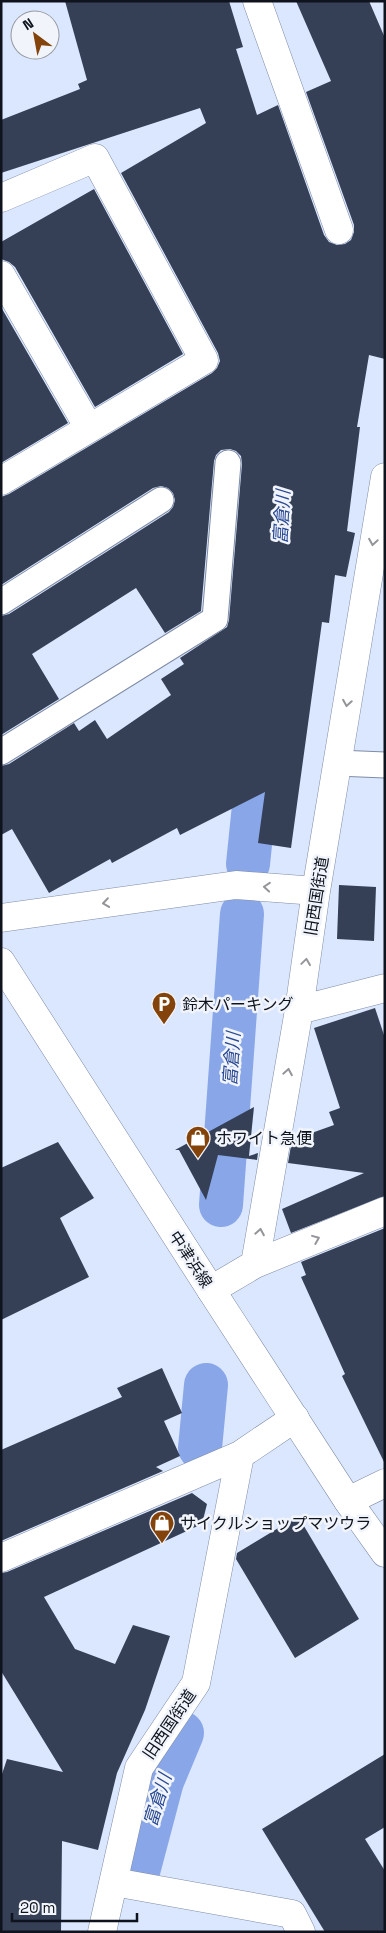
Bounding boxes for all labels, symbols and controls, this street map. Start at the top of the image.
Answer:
north arrow [10,10,60,60]
text: N [19,14,37,34]
water label: 富倉川 [269,487,295,545]
one-way arrow [369,538,379,547]
one-way arrow [342,698,352,707]
street label: 旧西国街道 [300,855,333,937]
one-way arrow [263,882,271,893]
one-way arrow [102,897,110,908]
one-way arrow [300,958,311,966]
parking icon: 鈴木パーキング [151,991,177,1025]
place label: 鈴木パーキング [182,994,294,1015]
water label: 富倉川 [218,1029,245,1087]
one-way arrow [283,1067,293,1076]
shop icon: ホワイト急便 [185,1125,211,1159]
place label: ホワイト急便 [216,1128,312,1149]
street label: 中津浜線 [164,1227,217,1292]
one-way arrow [255,1227,265,1236]
one-way arrow [311,1234,320,1245]
shop icon: サイクルショップマツウラ [149,1510,175,1544]
place label: サイクルショップマツウラ [180,1513,371,1534]
street label: 旧西国街道 [138,1685,200,1763]
water label: 富倉川 [139,1769,177,1829]
scale bar [12,1890,138,1922]
text: 20 m [20,1898,55,1917]

